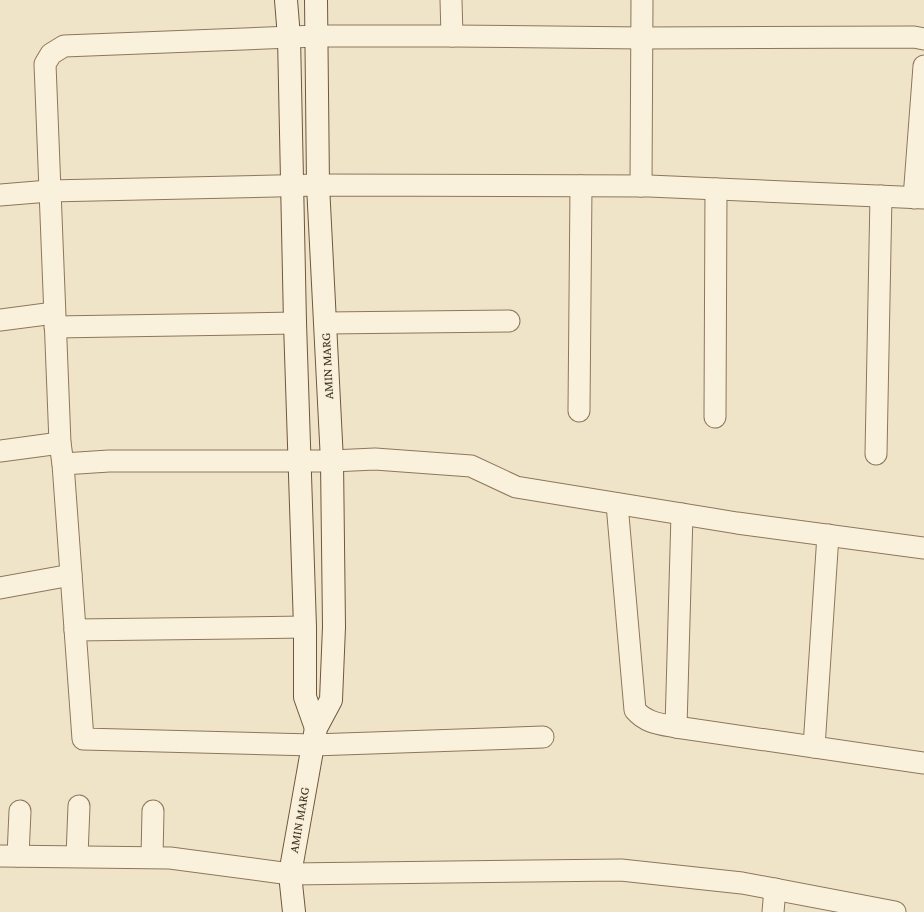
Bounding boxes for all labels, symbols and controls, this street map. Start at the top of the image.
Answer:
street label: AMIN MARG [318,332,336,400]
street label: AMIN MARG [286,786,312,854]

